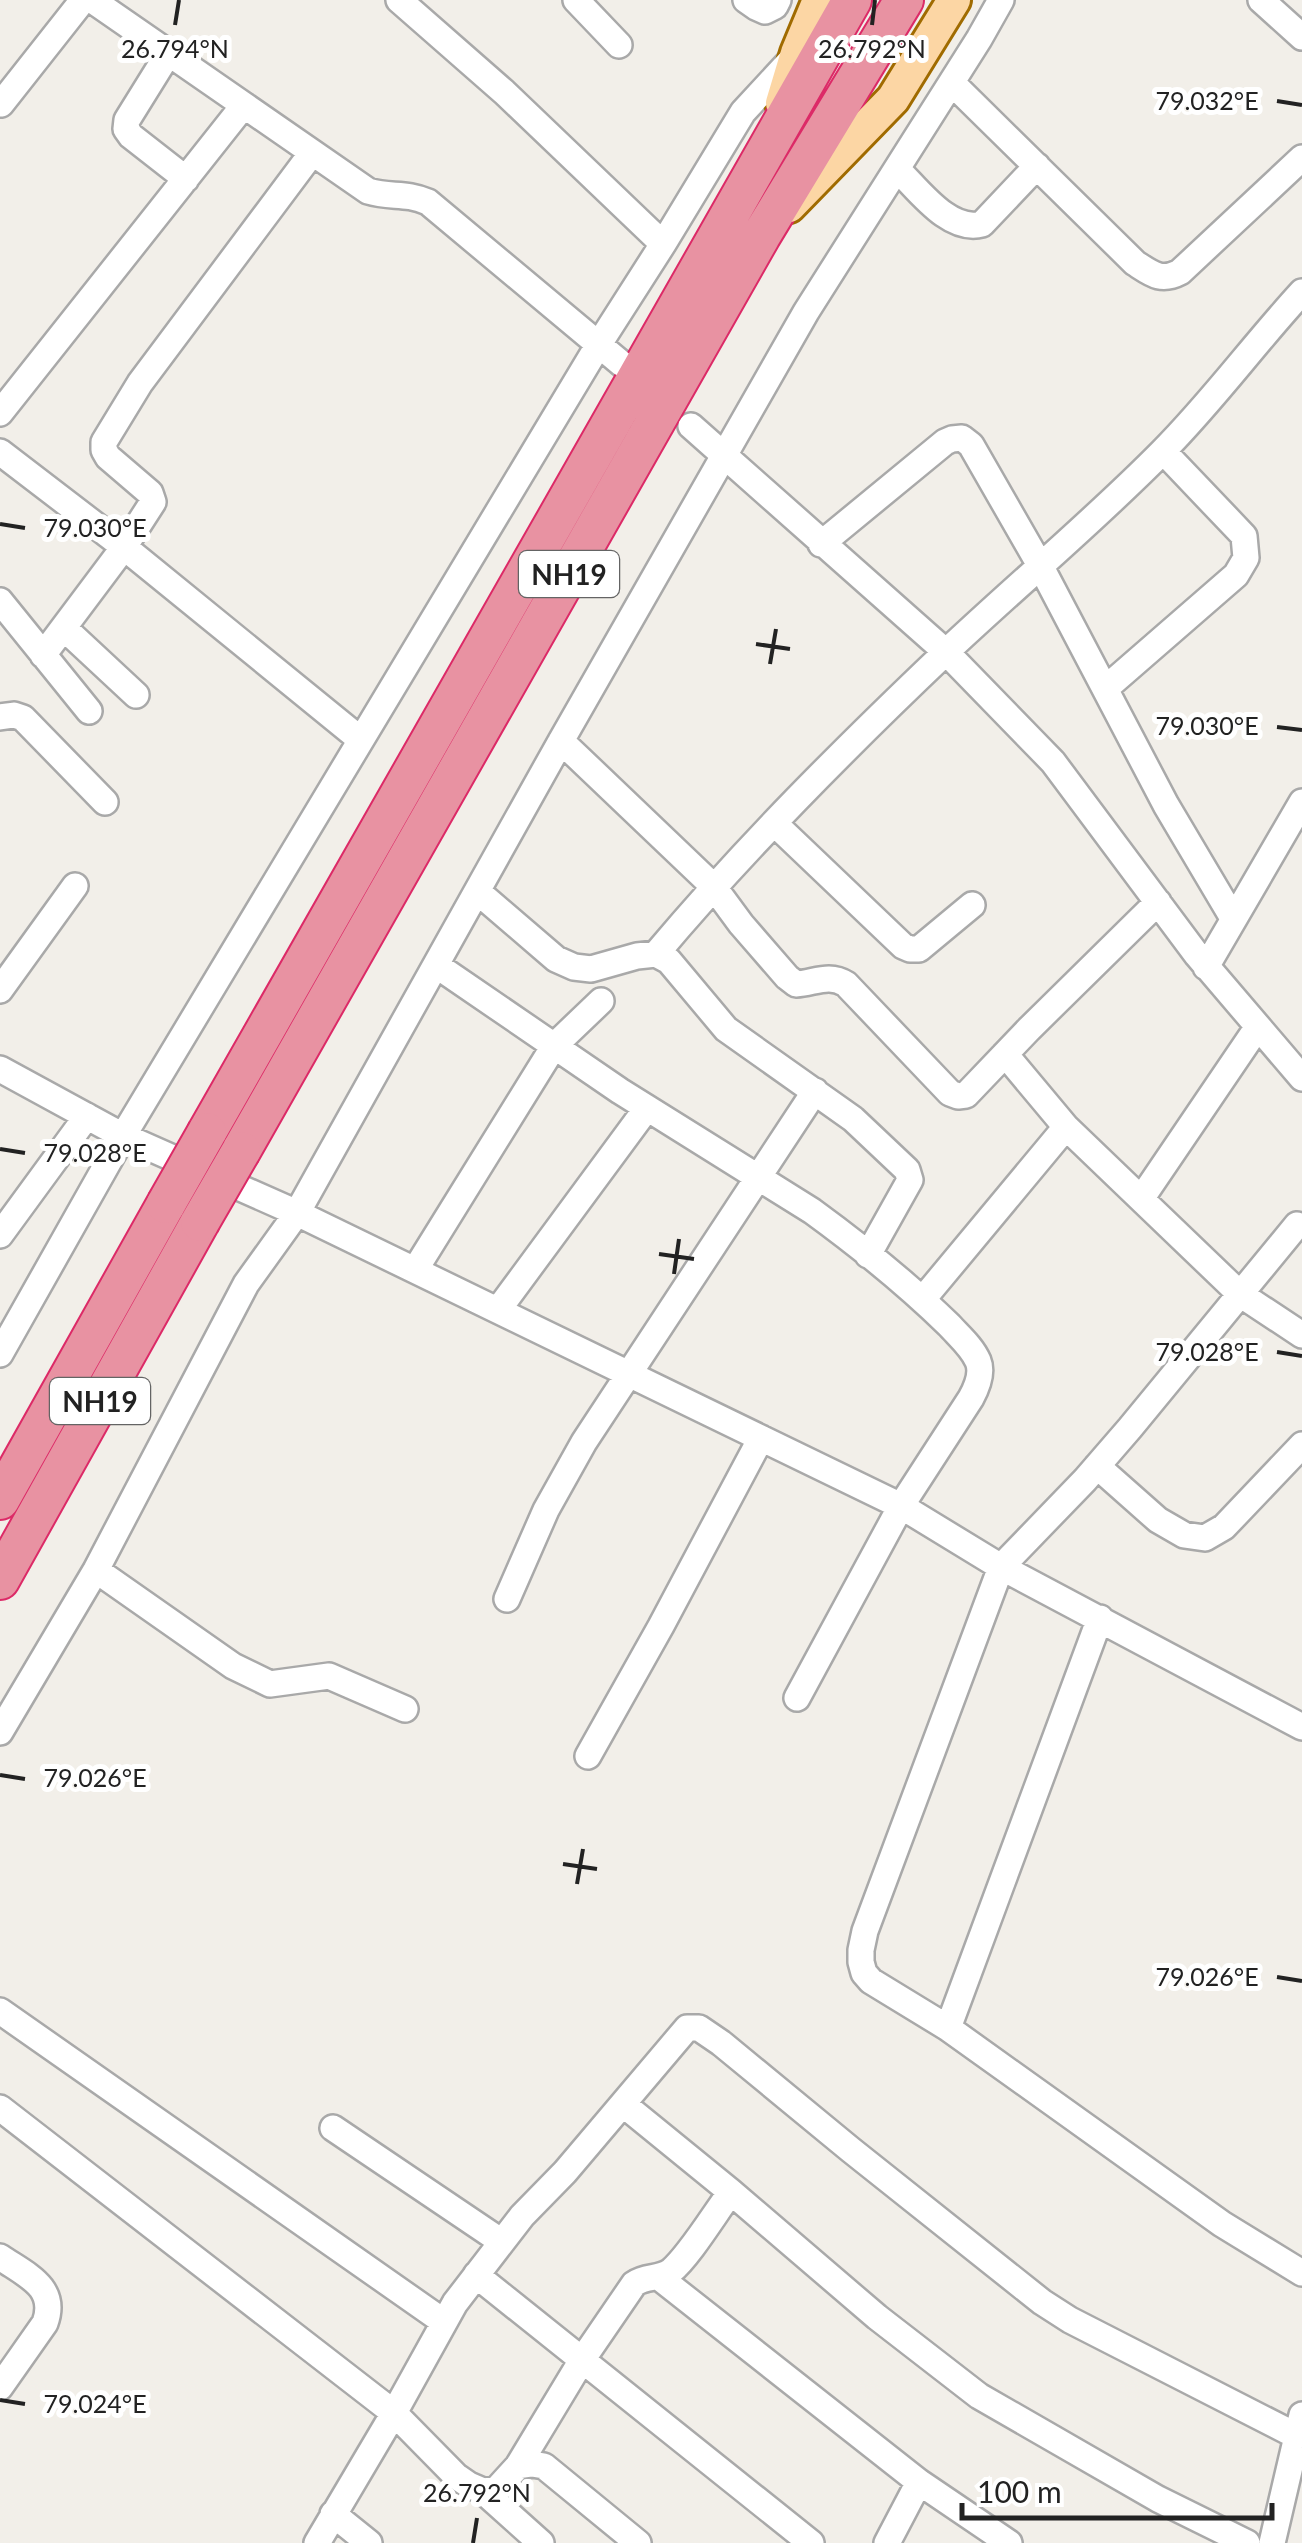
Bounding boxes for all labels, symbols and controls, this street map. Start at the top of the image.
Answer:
text: 26.794°N [121,33,229,63]
text: 26.792°N [818,33,926,63]
text: 79.032°E [1155,85,1259,115]
text: 79.030°E [43,512,147,542]
road number: NH19 [519,551,619,597]
text: 79.030°E [1155,710,1259,740]
text: 79.028°E [43,1137,147,1167]
text: 79.028°E [1155,1336,1259,1366]
road number: NH19 [50,1378,150,1424]
text: 79.026°E [43,1762,147,1792]
text: 79.026°E [1155,1961,1259,1991]
text: 79.024°E [43,2388,147,2418]
scale bar [962,2458,1272,2520]
text: 100 m [977,2473,1062,2509]
text: 26.792°N [423,2477,531,2507]

